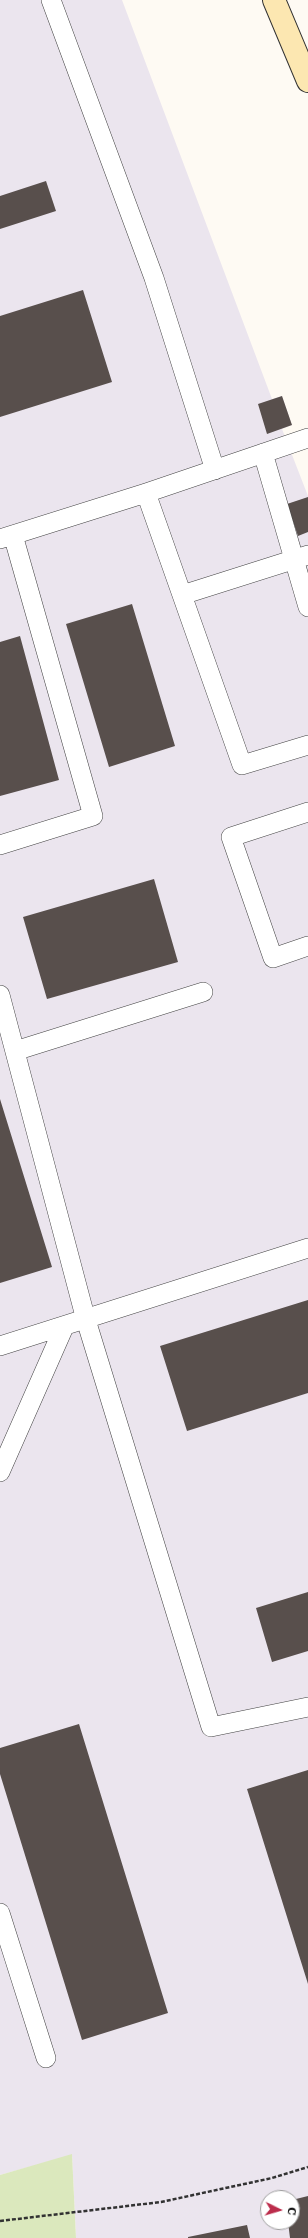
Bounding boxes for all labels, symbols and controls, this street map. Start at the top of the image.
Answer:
north arrow [260,2190,300,2230]
text: С [285,2207,298,2215]

